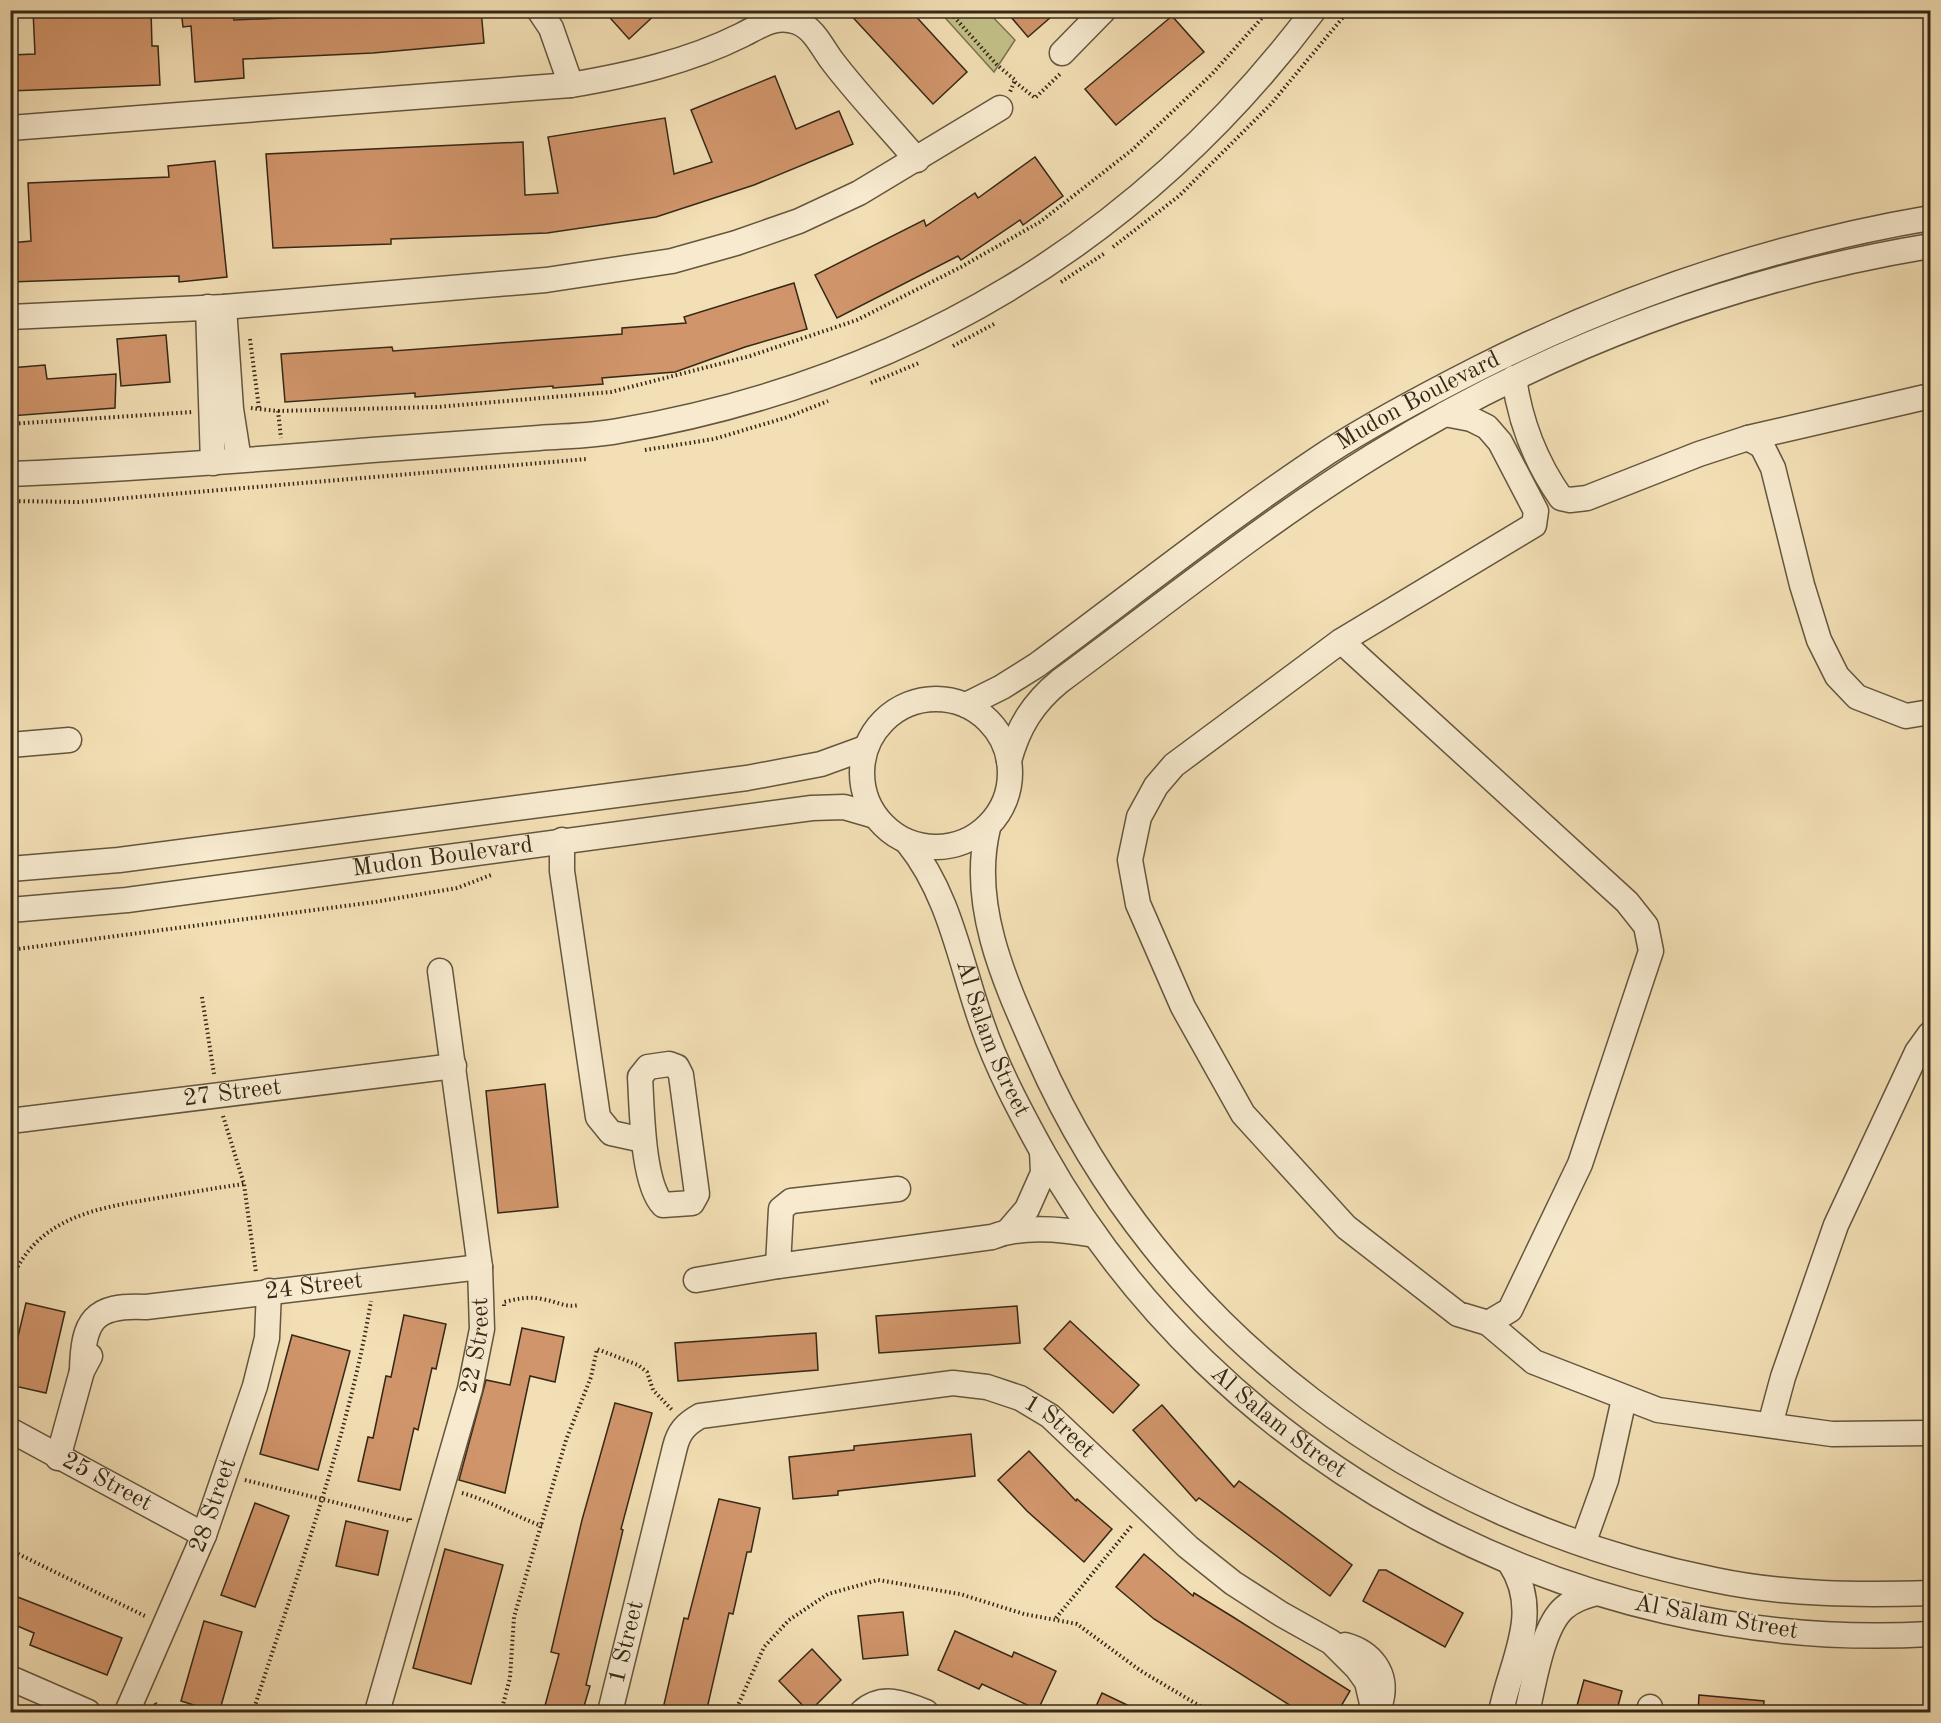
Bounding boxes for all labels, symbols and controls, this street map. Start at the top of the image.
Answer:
street label: Mudon Boulevard [1332,347,1504,455]
street label: Mudon Boulevard [351,834,535,882]
street label: Al Salam Street [951,958,1033,1121]
street label: 27 Street [182,1076,283,1111]
street label: 24 Street [264,1269,364,1305]
street label: 22 Street [457,1297,494,1396]
street label: Al Salam Street [1205,1362,1350,1483]
street label: 1 Street [1020,1391,1099,1463]
street label: 25 Street [58,1448,156,1516]
street label: 28 Street [186,1455,241,1556]
street label: Al Salam Street [1632,1592,1800,1644]
street label: 1 Street [605,1598,649,1686]

